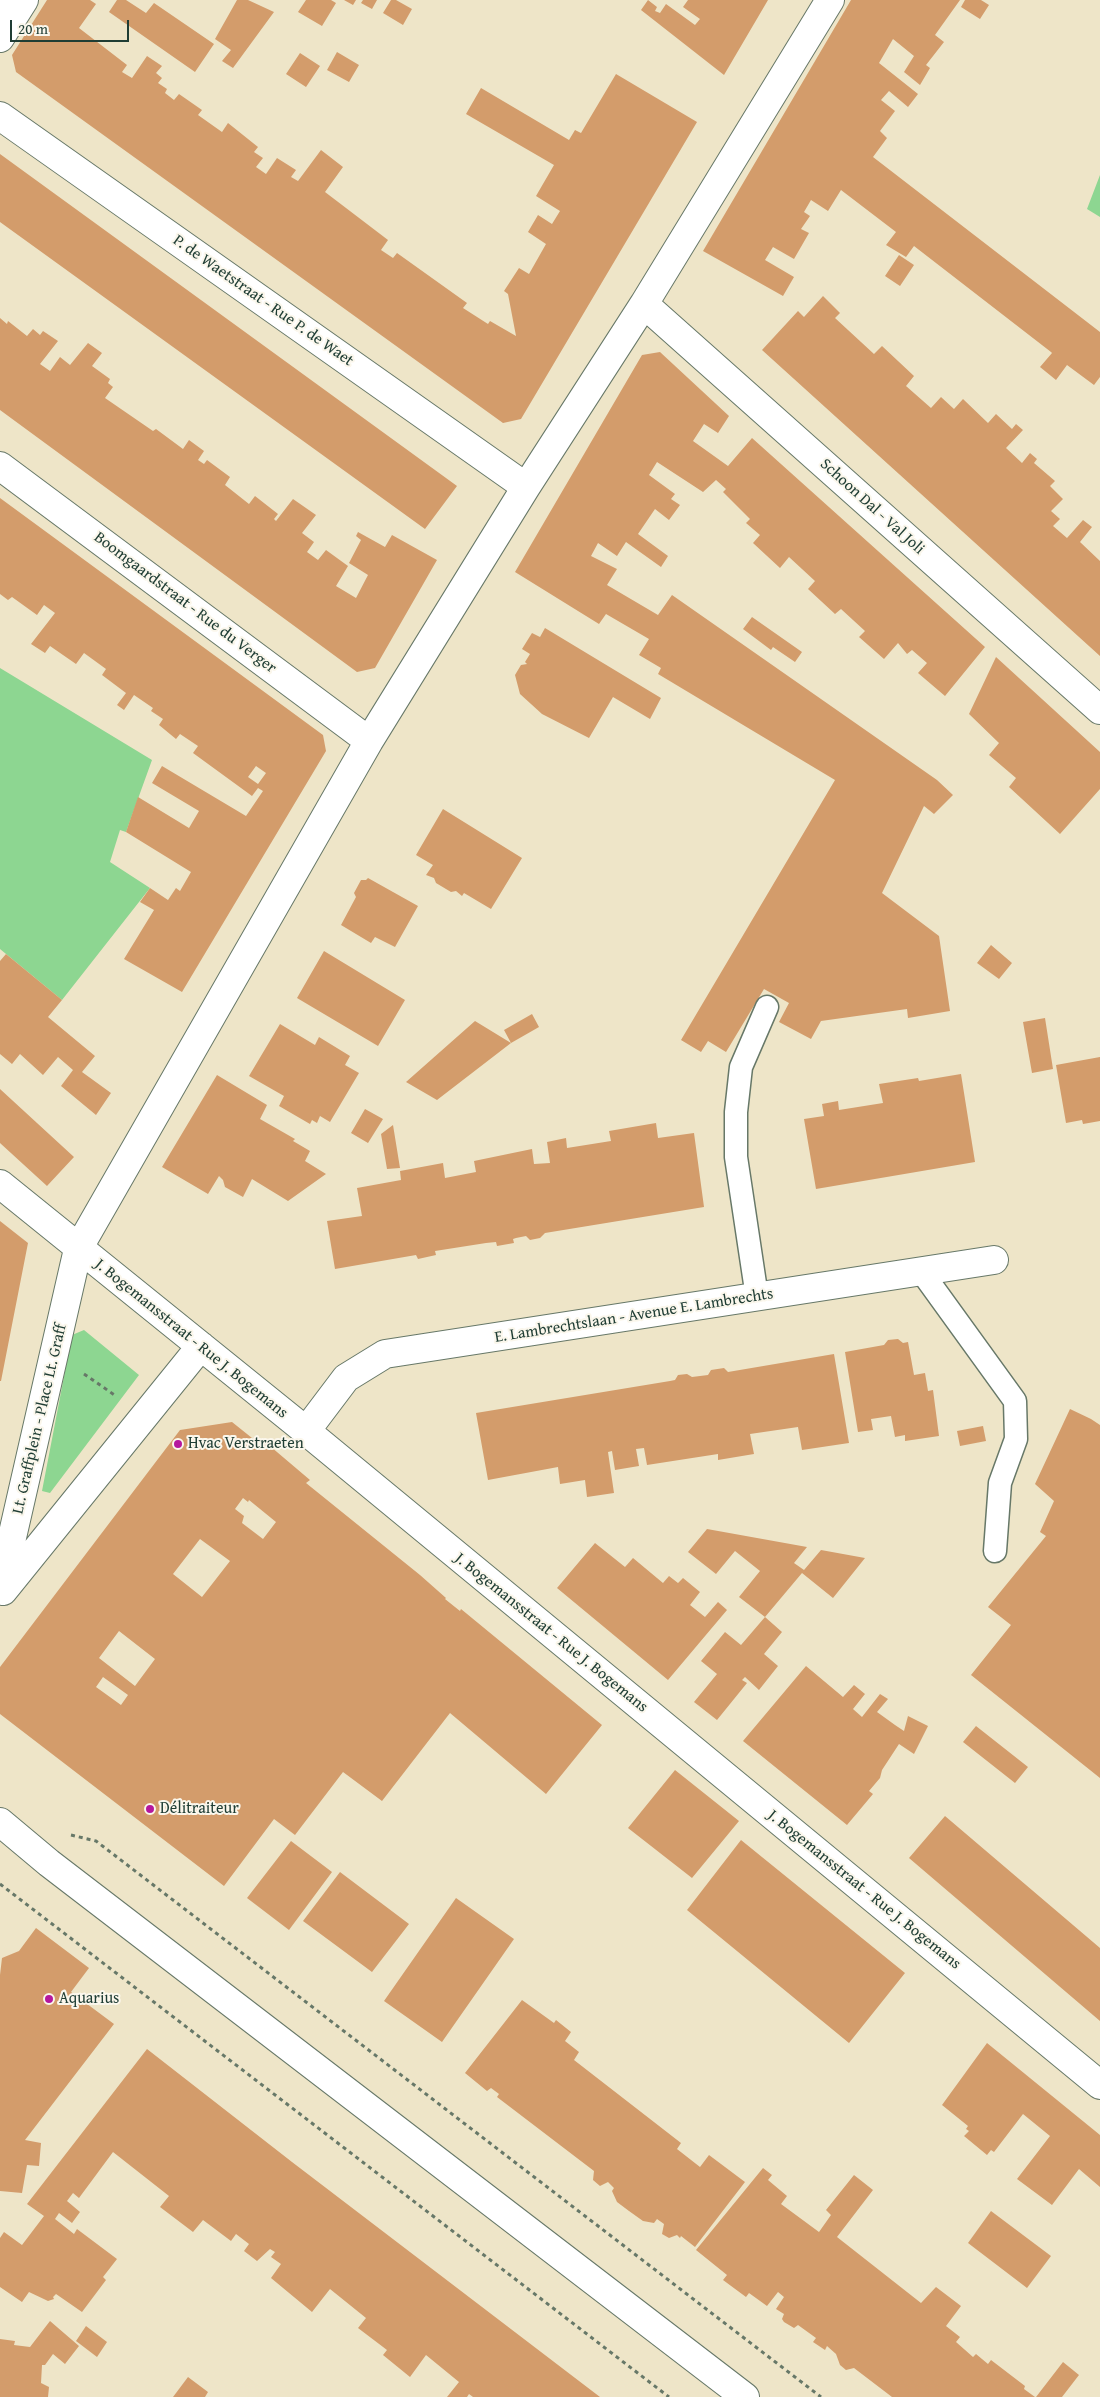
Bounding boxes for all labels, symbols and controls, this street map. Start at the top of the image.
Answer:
scale bar [12,10,131,42]
text: 20 m [18,18,48,39]
street label: P. de Waetstraat - Rue P. de Waet [169,231,357,371]
street label: Schoon Dal - Val Joli [816,455,928,559]
street label: Boomgaardstraat - Rue du Verger [90,528,280,678]
street label: J. Bogemansstraat - Rue J. Bogemans [91,1255,291,1423]
street label: E. Lambrechtslaan - Avenue E. Lambrechts [493,1284,775,1348]
street label: Lt. Graffplein - Place Lt. Graff [9,1322,71,1516]
place label: Hvac Verstraeten [188,1434,304,1454]
marker: Hvac Verstraeten [172,1438,184,1450]
street label: J. Bogemansstraat - Rue J. Bogemans [451,1549,651,1717]
place label: Délitraiteur [160,1799,239,1819]
marker: Délitraiteur [144,1803,156,1815]
street label: J. Bogemansstraat - Rue J. Bogemans [764,1806,964,1974]
place label: Aquarius [59,1989,119,2009]
marker: Aquarius [43,1993,55,2005]

